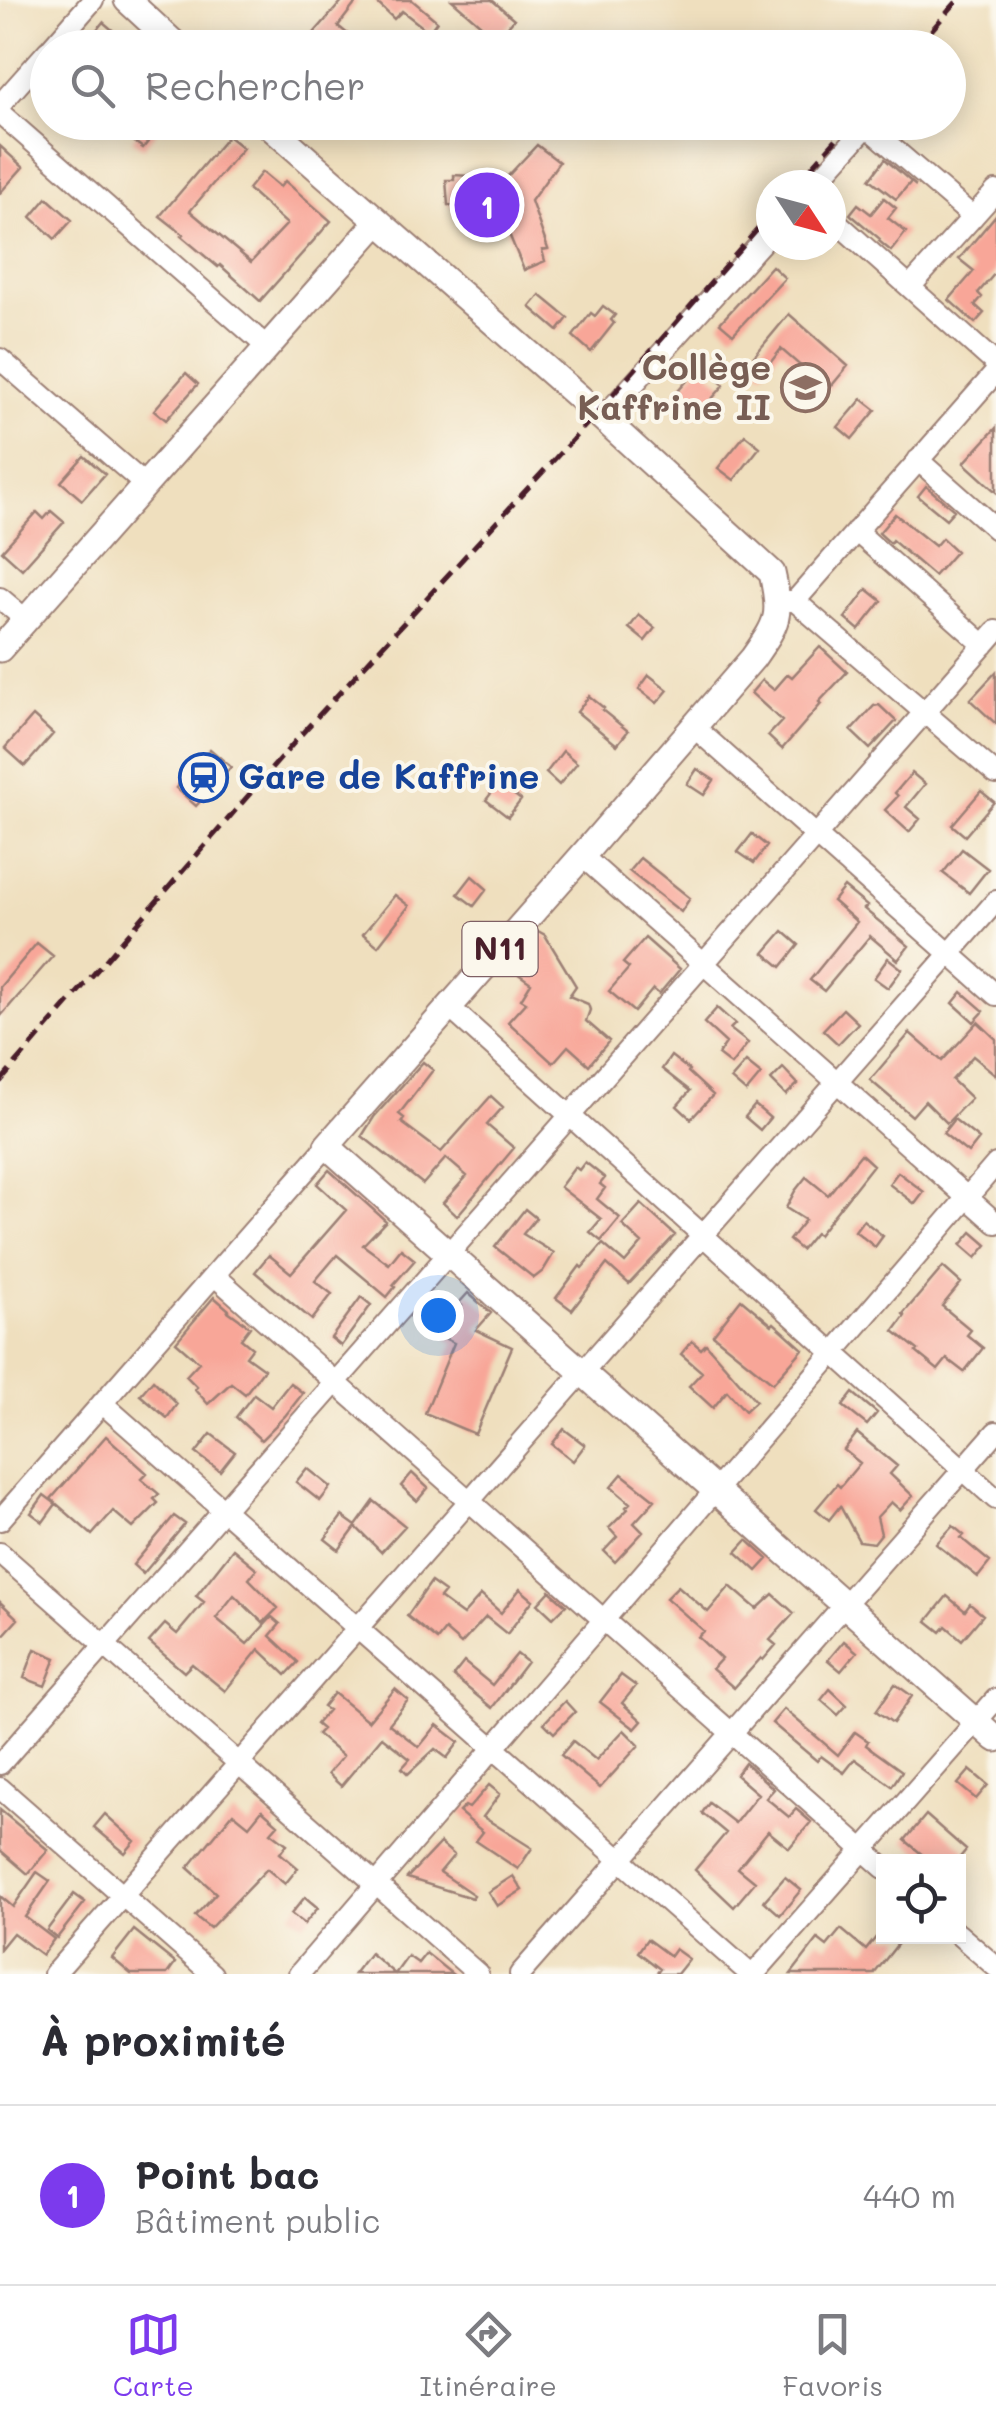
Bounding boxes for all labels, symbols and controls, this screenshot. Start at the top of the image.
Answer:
search box [30,30,966,140]
icon: search [65,58,120,113]
text: Rechercher [145,60,366,110]
pin: 1 [454,168,520,242]
north arrow [756,170,846,260]
place label: Collège Kaffrine II [577,343,771,429]
school or university icon: Collège Kaffrine II [780,362,832,414]
station icon: Gare de Kaffrine [177,751,229,803]
place label: Gare de Kaffrine [238,752,539,798]
road number: N11 [462,922,538,976]
your location [413,1290,464,1341]
map controls [876,1854,966,1944]
button: locate [876,1854,966,1944]
text: À proximité [40,2012,286,2067]
text: Point bac [135,2149,319,2199]
text: 1 [65,2174,80,2216]
text: 440 m [863,2174,956,2216]
text: Bâtiment public [135,2199,380,2241]
tab: Carte [113,2307,194,2403]
tab: Itinéraire [419,2307,557,2403]
tab: Favoris [782,2307,883,2403]

